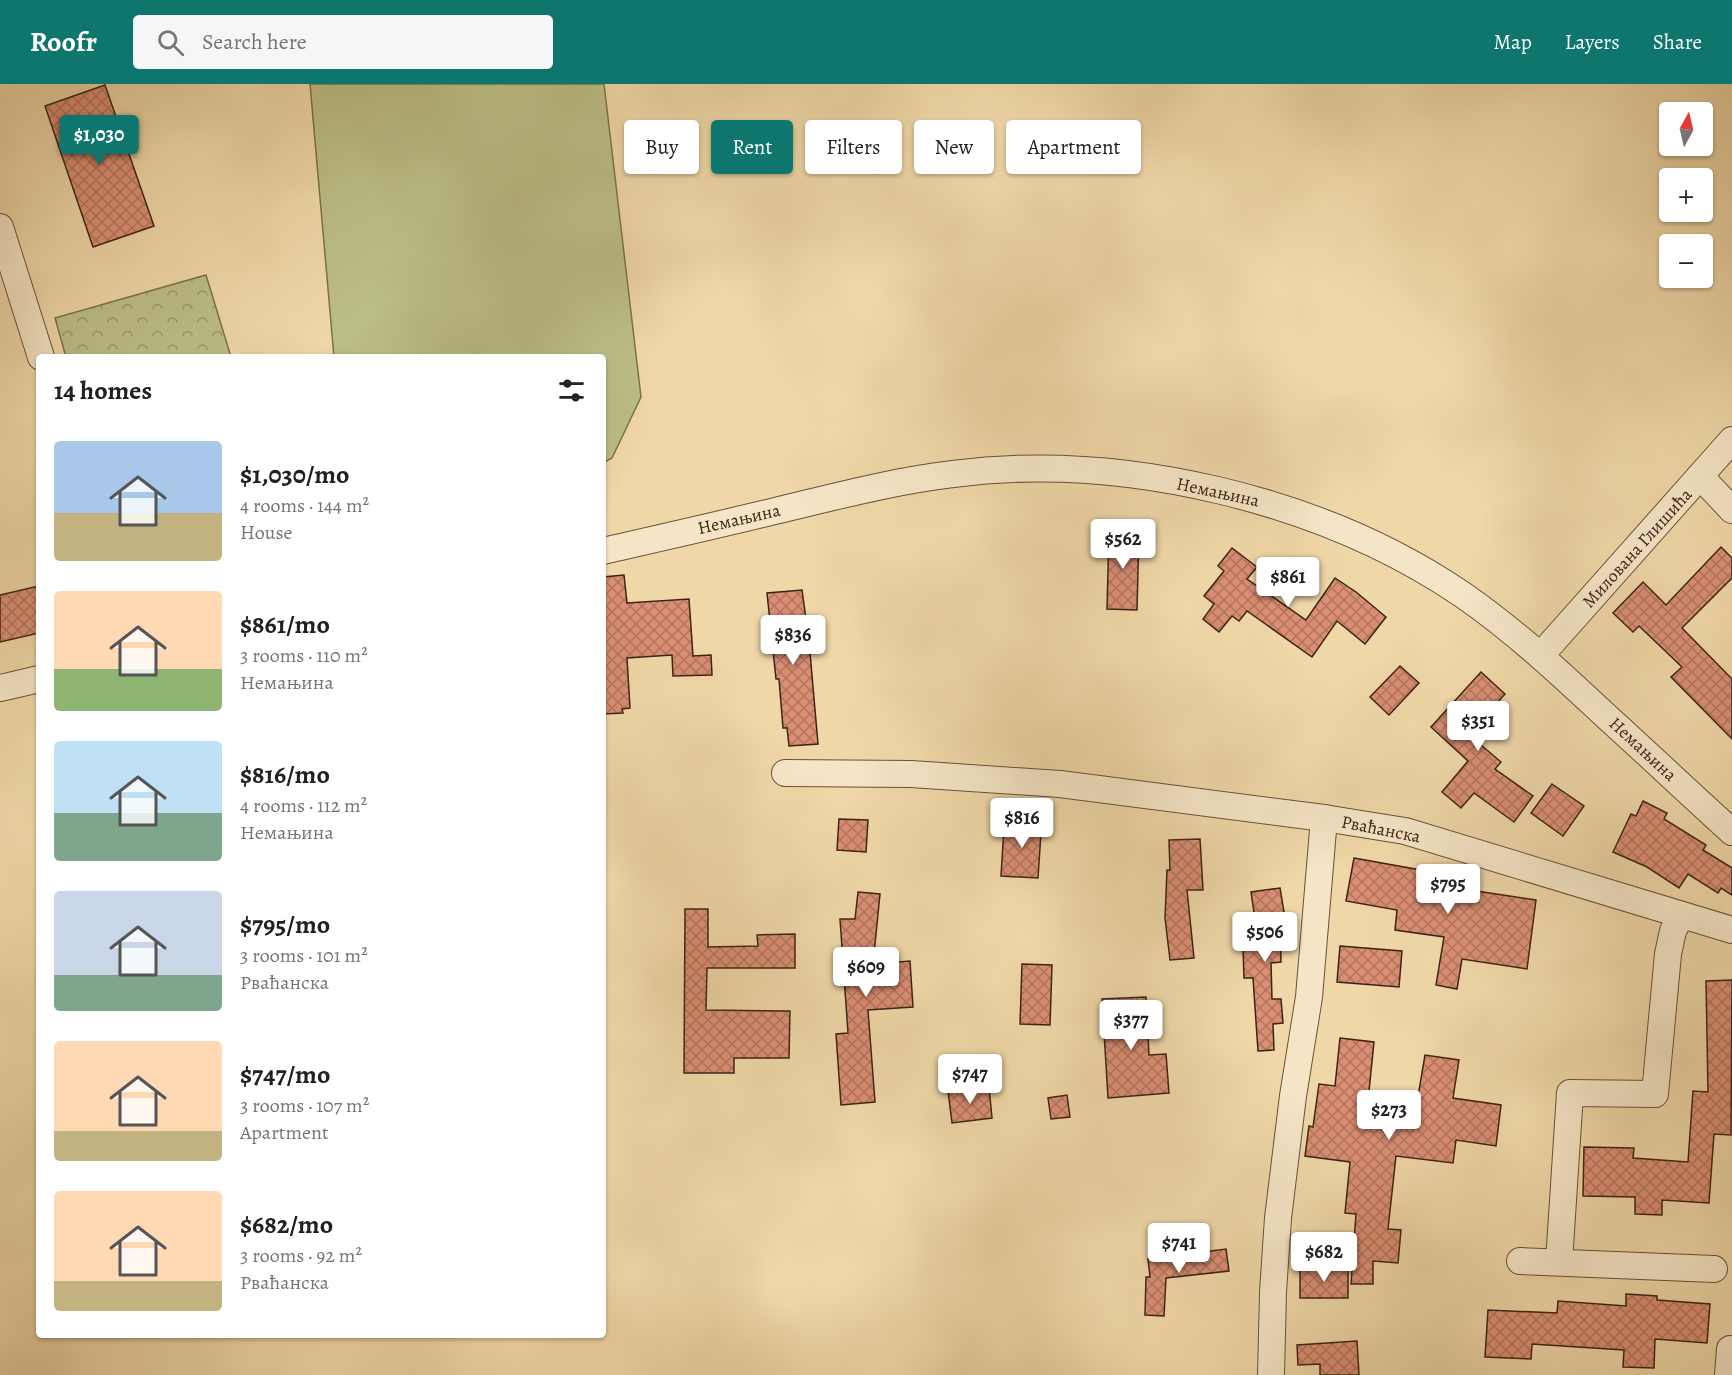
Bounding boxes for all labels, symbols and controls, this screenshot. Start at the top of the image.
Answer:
search box [133,15,553,69]
text: Roofr [30,23,97,61]
icon: search [154,26,187,59]
text: Search here [202,27,307,57]
text: Map [1493,28,1532,56]
text: Layers [1565,28,1620,56]
text: Share [1653,28,1702,56]
north arrow [1659,102,1713,156]
map controls [1659,102,1713,288]
pin: $1,030 [50,115,148,166]
chip: Buy [624,120,699,174]
chip: Rent [711,120,793,174]
chip: Filters [805,120,902,174]
chip: New [914,120,994,174]
chip: Apartment [1006,120,1141,174]
text: $1,030 [74,121,124,148]
button: + [1659,168,1713,222]
button: − [1659,234,1713,288]
text: 14 homes [54,373,152,408]
icon: filters [555,374,588,407]
text: $1,030/mo [240,457,350,492]
icon: home [102,465,174,537]
street label: Немањина [1174,472,1262,513]
street label: Милована Глишића [1577,482,1698,613]
text: 4 rooms · 144 m² [240,492,369,519]
street label: Немањина [695,498,783,540]
text: House [240,519,292,546]
pin: $562 [1087,519,1159,570]
text: $562 [1105,525,1141,552]
pin: $861 [1252,557,1324,608]
text: $861 [1270,563,1306,590]
text: $861/mo [240,607,330,642]
icon: home [102,615,174,687]
pin: $836 [757,615,829,666]
text: $836 [775,621,811,648]
text: 3 rooms · 110 m² [240,642,368,669]
text: Немањина [240,669,334,696]
pin: $351 [1442,701,1514,752]
text: $351 [1461,707,1495,734]
street label: Немањина [1604,711,1683,787]
text: $816/mo [240,757,330,792]
icon: home [102,765,174,837]
text: 4 rooms · 112 m² [240,792,367,819]
pin: $816 [986,798,1058,849]
text: $816 [1004,804,1040,831]
street label: Рваћанска [1339,810,1423,849]
text: Немањина [240,819,334,846]
pin: $795 [1412,864,1484,915]
text: $795 [1430,870,1466,897]
text: $795/mo [240,907,330,942]
pin: $506 [1229,912,1301,963]
icon: home [102,915,174,987]
text: $506 [1246,918,1284,945]
text: 3 rooms · 101 m² [240,942,368,969]
pin: $609 [830,947,902,998]
text: $609 [847,953,885,980]
text: Рваћанска [240,969,329,996]
pin: $377 [1095,1000,1167,1051]
text: $377 [1114,1006,1149,1033]
pin: $747 [934,1054,1006,1105]
text: $747/mo [240,1057,330,1092]
text: $747 [952,1060,988,1087]
icon: home [102,1065,174,1137]
pin: $273 [1353,1090,1425,1141]
text: 3 rooms · 107 m² [240,1092,369,1119]
text: $273 [1371,1096,1407,1123]
text: Apartment [240,1119,329,1146]
text: $682/mo [240,1207,333,1242]
icon: home [102,1215,174,1287]
pin: $741 [1143,1223,1215,1274]
text: $741 [1162,1229,1196,1256]
pin: $682 [1288,1232,1360,1283]
text: $682 [1305,1238,1343,1265]
text: 3 rooms · 92 m² [240,1242,362,1269]
text: Рваћанска [240,1269,329,1296]

